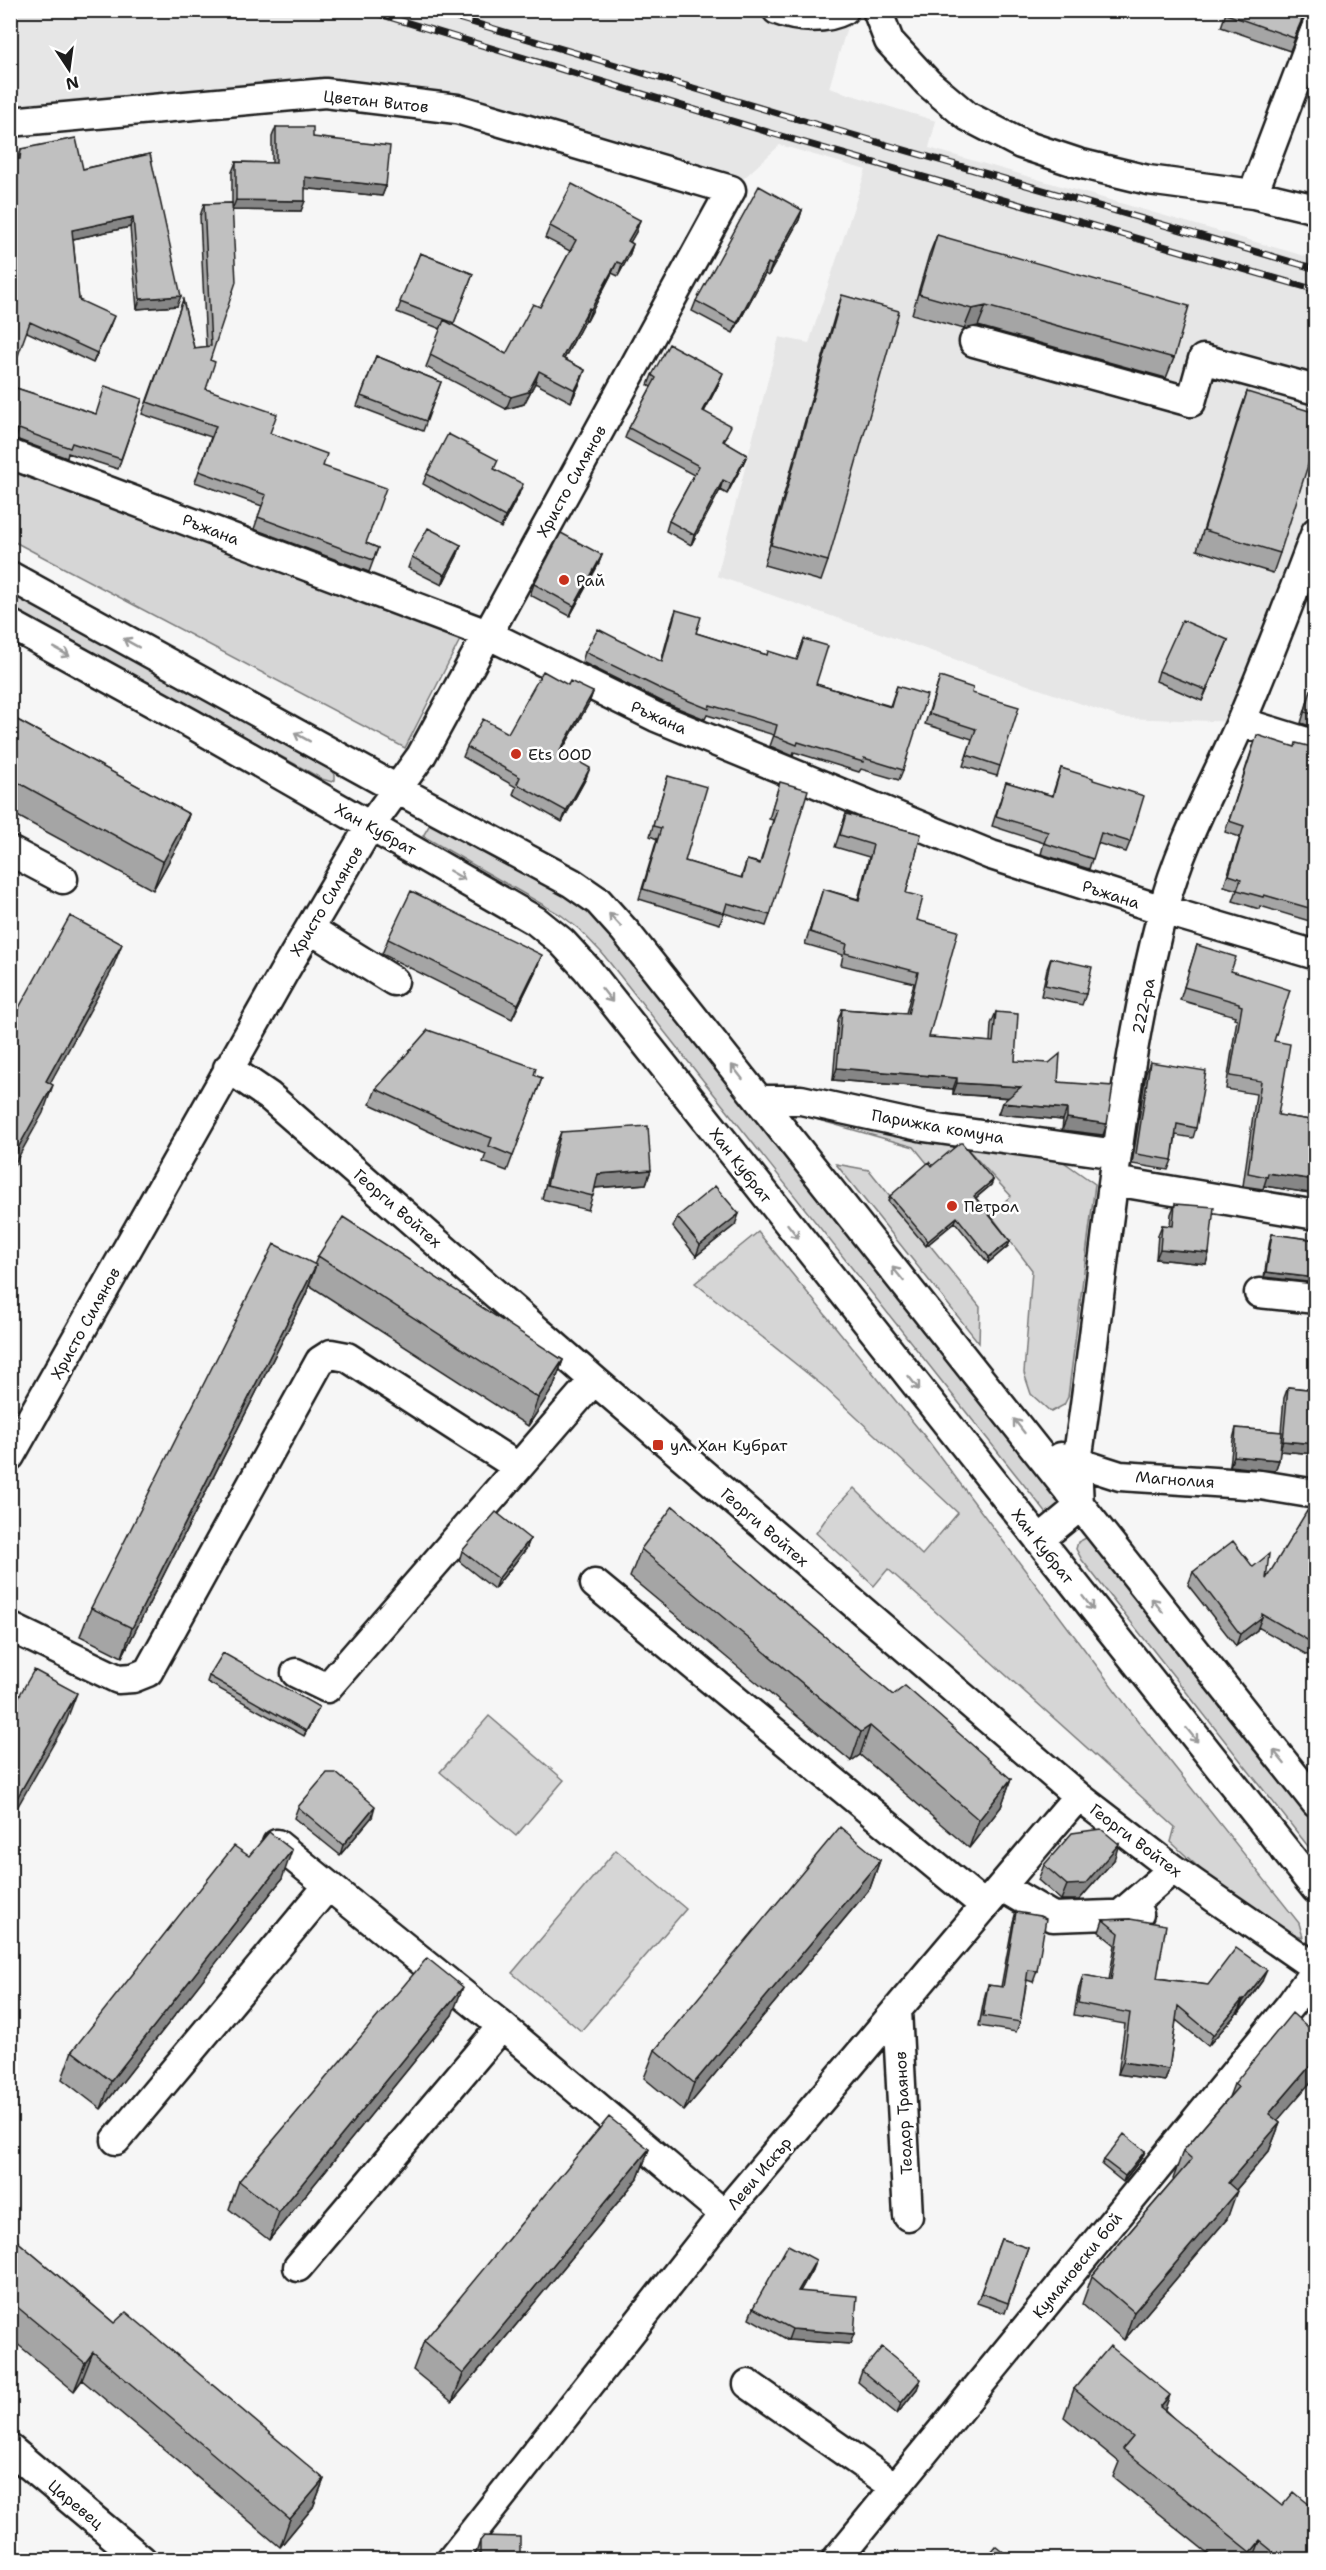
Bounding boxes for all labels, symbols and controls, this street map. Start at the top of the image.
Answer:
north arrow [39,39,99,99]
text: N [64,71,81,95]
street label: Цветан Витов [322,86,430,117]
street label: Христо Силянов [532,422,611,541]
street label: Ръжана [179,509,242,550]
place label: Рай [576,570,605,591]
marker: Рай [557,573,571,587]
one-way arrow [123,637,140,649]
one-way arrow [53,646,70,658]
street label: Ръжана [627,696,690,739]
one-way arrow [293,731,311,742]
place label: Ets OOD [528,744,592,765]
marker: Ets OOD [509,747,523,761]
street label: Хан Кубрат [331,799,421,861]
street label: Христо Силянов [285,842,368,960]
one-way arrow [447,870,465,881]
street label: Ръжана [1079,875,1142,914]
one-way arrow [608,913,622,928]
street label: 222-ра [1127,976,1160,1036]
one-way arrow [601,987,614,1003]
one-way arrow [730,1064,743,1080]
street label: Парижка комуна [870,1104,1006,1149]
street label: Хан Кубрат [705,1123,777,1208]
street label: Георги Войтех [349,1164,446,1252]
place label: Петрол [964,1196,1019,1217]
marker: Петрол [945,1199,959,1213]
one-way arrow [787,1222,800,1238]
street label: Христо Силянов [46,1264,125,1383]
one-way arrow [891,1266,904,1282]
one-way arrow [908,1375,921,1391]
one-way arrow [1013,1419,1025,1435]
place label: ул. Хан Кубрат [670,1435,788,1456]
marker: ул. Хан Кубрат [651,1438,665,1452]
street label: Магнолия [1135,1466,1215,1493]
street label: Георги Войтех [716,1483,813,1571]
street label: Хан Кубрат [1007,1504,1079,1589]
one-way arrow [1081,1595,1094,1611]
one-way arrow [1151,1597,1164,1613]
one-way arrow [1185,1727,1199,1742]
one-way arrow [1272,1750,1286,1765]
street label: Георги Войтех [1085,1799,1186,1882]
street label: Теодор Траянов [890,2051,917,2175]
street label: Леви Искър [723,2132,796,2214]
street label: Кумановски бой [1028,2208,1127,2323]
street label: Царевец [43,2475,108,2534]

